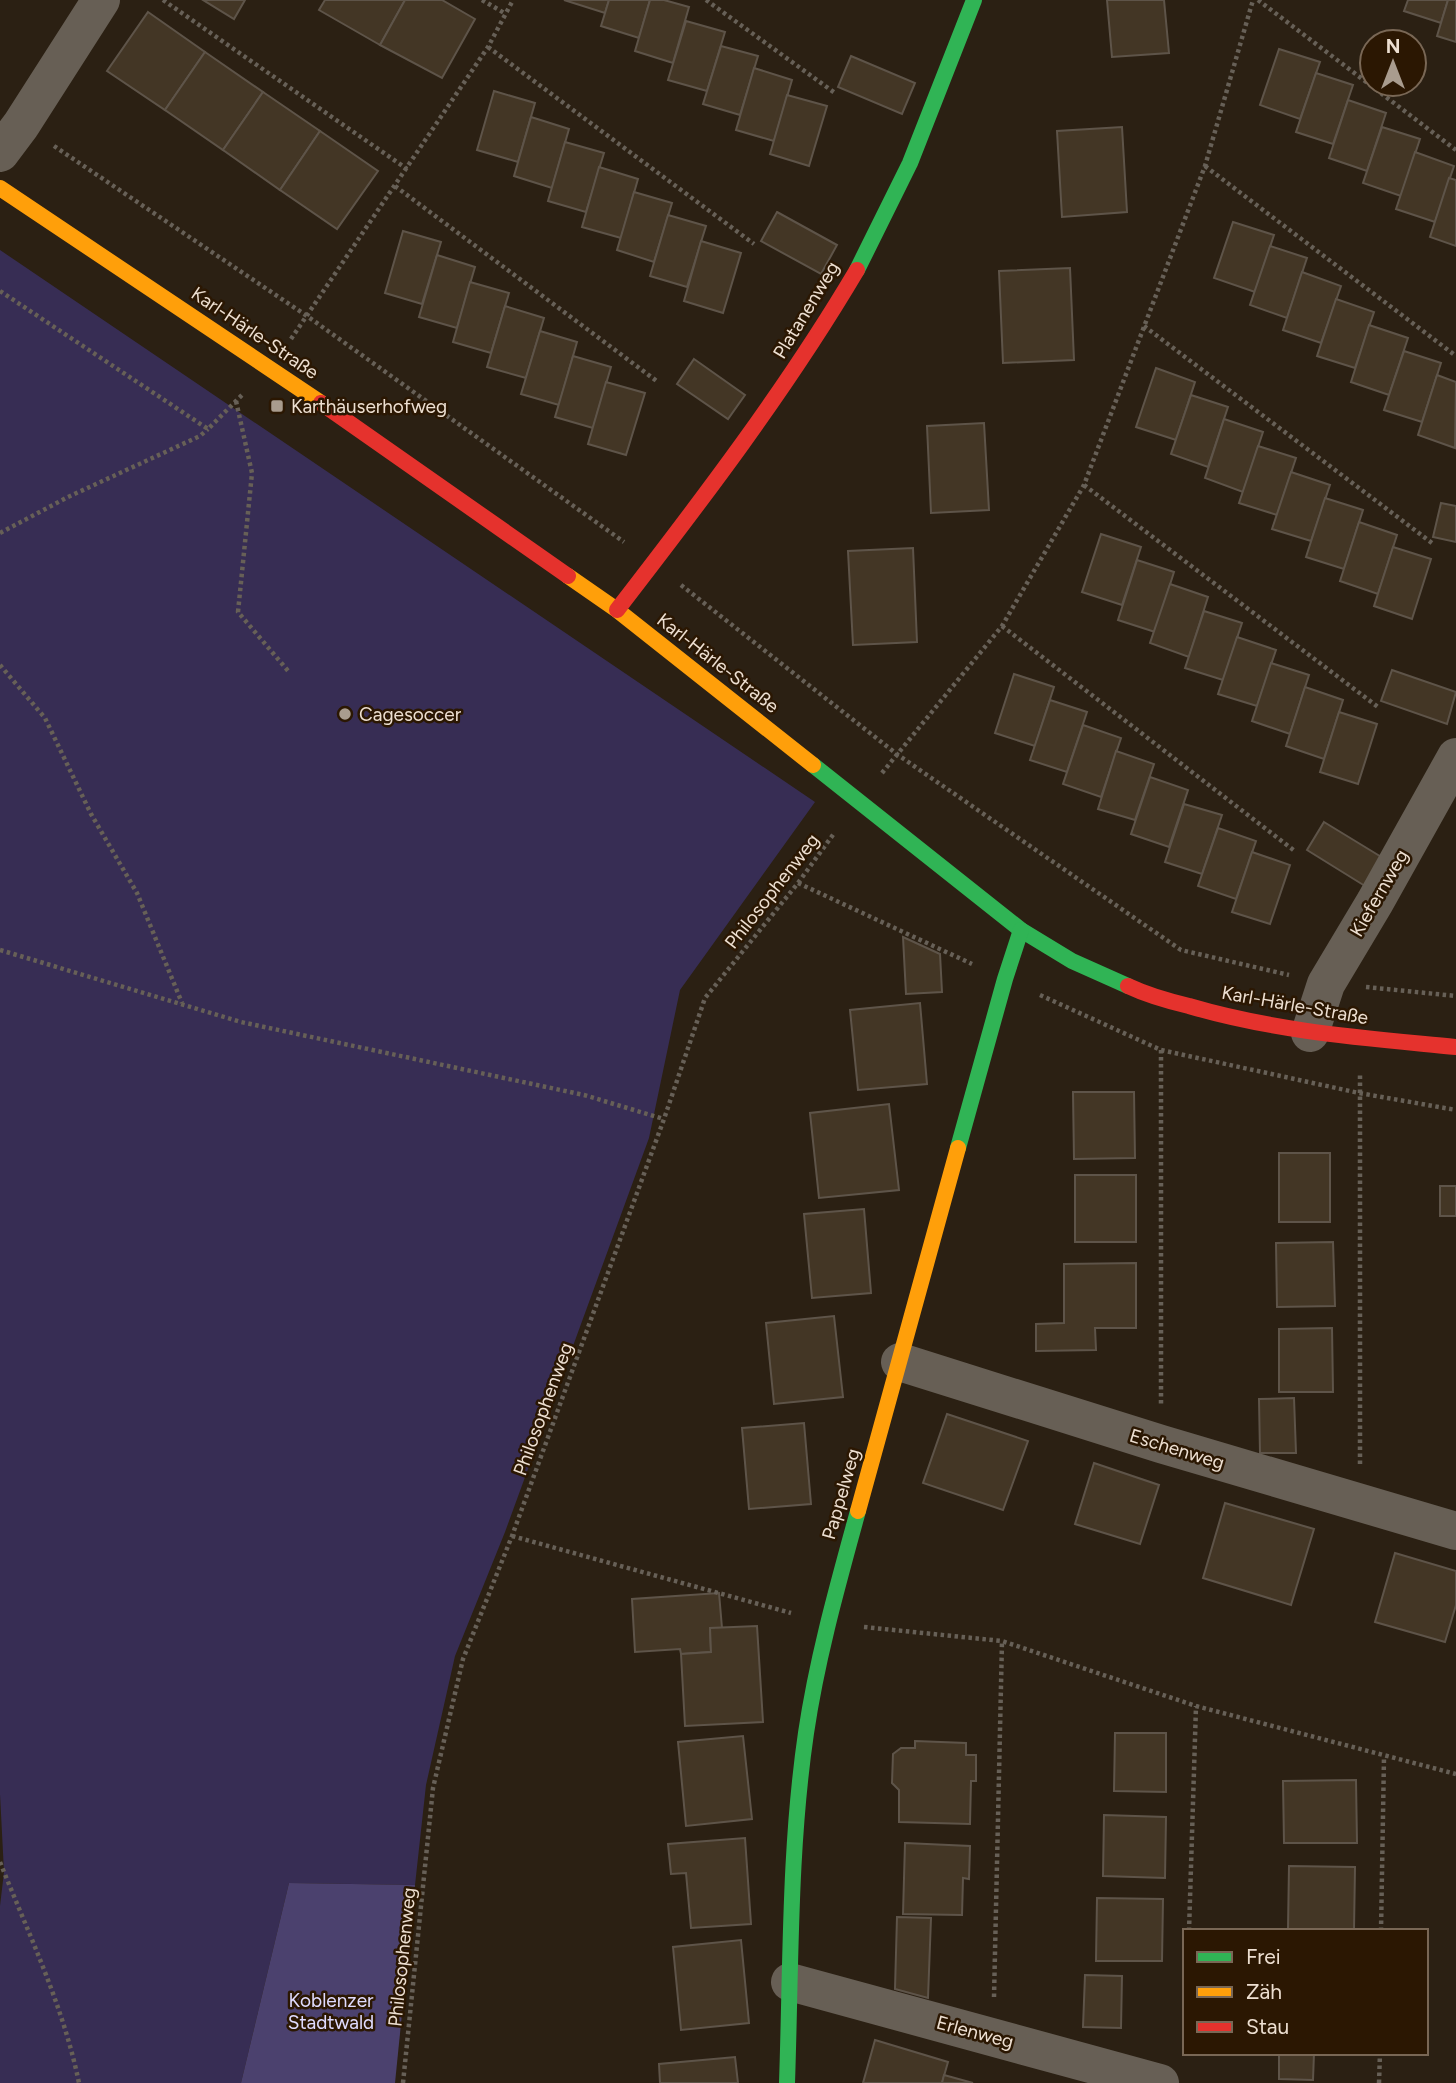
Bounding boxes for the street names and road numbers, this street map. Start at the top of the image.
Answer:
street label: Platanenweg [768,257,844,363]
street label: Karl-Härle-Straße [187,282,323,384]
street label: Karl-Härle-Straße [652,608,784,718]
street label: Philosophenweg [720,829,824,953]
street label: Kiefernweg [1345,845,1413,941]
street label: Karl-Härle-Straße [1220,981,1370,1029]
street label: Philosophenweg [508,1339,578,1479]
street label: Eschenweg [1127,1424,1227,1474]
street label: Pappelweg [817,1446,865,1542]
street label: Philosophenweg [383,1886,421,2028]
street label: Erlenweg [934,2011,1016,2053]

